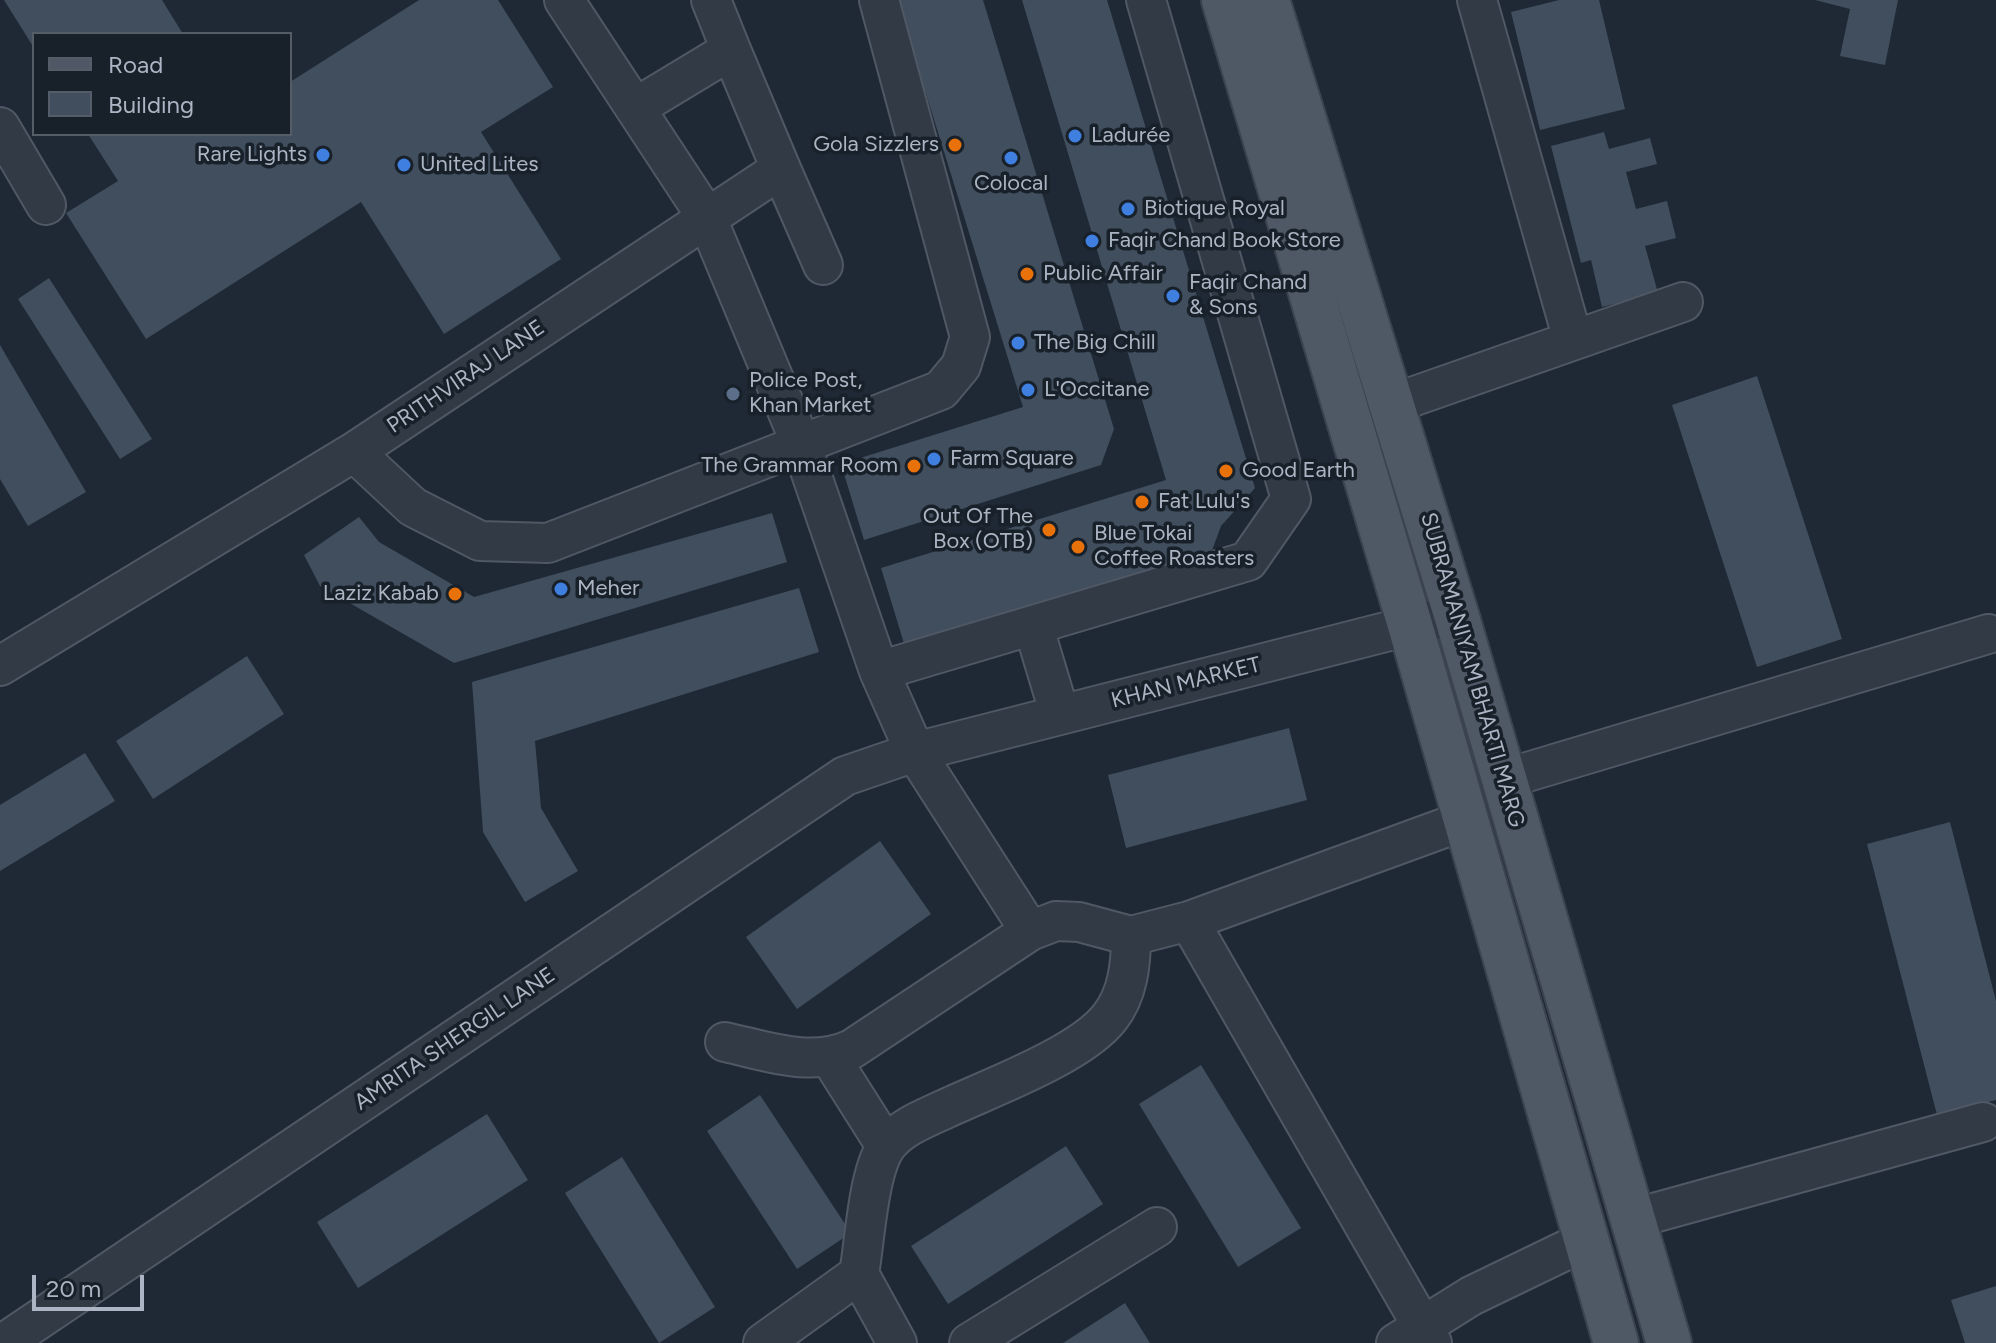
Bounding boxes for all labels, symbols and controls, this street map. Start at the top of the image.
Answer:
legend [32,32,292,136]
text: Road [108,50,163,79]
text: Building [108,90,194,119]
place label: Ladurée [1091,123,1170,149]
marker: Ladurée [1066,127,1084,145]
place label: Gola Sizzlers [813,132,939,158]
marker: Gola Sizzlers [946,136,964,154]
place label: Rare Lights [197,142,307,168]
marker: Rare Lights [314,146,332,164]
marker: Colocal [1002,149,1020,167]
place label: United Lites [420,152,539,178]
marker: United Lites [395,156,413,174]
place label: Colocal [974,171,1048,197]
place label: Biotique Royal [1144,196,1285,222]
marker: Biotique Royal [1119,200,1137,218]
place label: Faqir Chand Book Store [1108,228,1341,254]
marker: Faqir Chand Book Store [1083,232,1101,250]
place label: Public Affair [1043,261,1163,287]
marker: Public Affair [1018,265,1036,283]
place label: Faqir Chand & Sons [1189,270,1307,322]
marker: Faqir Chand & Sons [1164,287,1182,305]
street label: PRITHVIRAJ LANE [382,315,550,439]
place label: The Big Chill [1034,330,1156,356]
marker: The Big Chill [1009,334,1027,352]
place label: Police Post, Khan Market [749,368,872,420]
place label: L'Occitane [1044,377,1150,403]
marker: L'Occitane [1019,381,1037,399]
marker: Police Post, Khan Market [724,385,742,403]
place label: Farm Square [950,446,1074,472]
marker: Farm Square [925,450,943,468]
place label: The Grammar Room [701,453,898,479]
marker: The Grammar Room [905,457,923,475]
place label: Good Earth [1242,458,1355,484]
marker: Good Earth [1217,462,1235,480]
place label: Fat Lulu's [1158,489,1250,515]
marker: Fat Lulu's [1133,493,1151,511]
place label: Out Of The Box (OTB) [923,504,1033,556]
street label: SUBRAMANIYAM BHARTI MARG [1414,510,1530,830]
marker: Out Of The Box (OTB) [1040,521,1058,539]
place label: Blue Tokai Coffee Roasters [1094,521,1254,572]
marker: Blue Tokai Coffee Roasters [1069,538,1087,556]
place label: Meher [577,576,639,602]
marker: Meher [552,580,570,598]
place label: Laziz Kabab [323,581,439,607]
marker: Laziz Kabab [446,585,464,603]
street label: KHAN MARKET [1108,652,1264,714]
street label: AMRITA SHERGIL LANE [350,962,560,1116]
scale bar [36,1259,148,1309]
text: 20 m [46,1274,101,1303]

